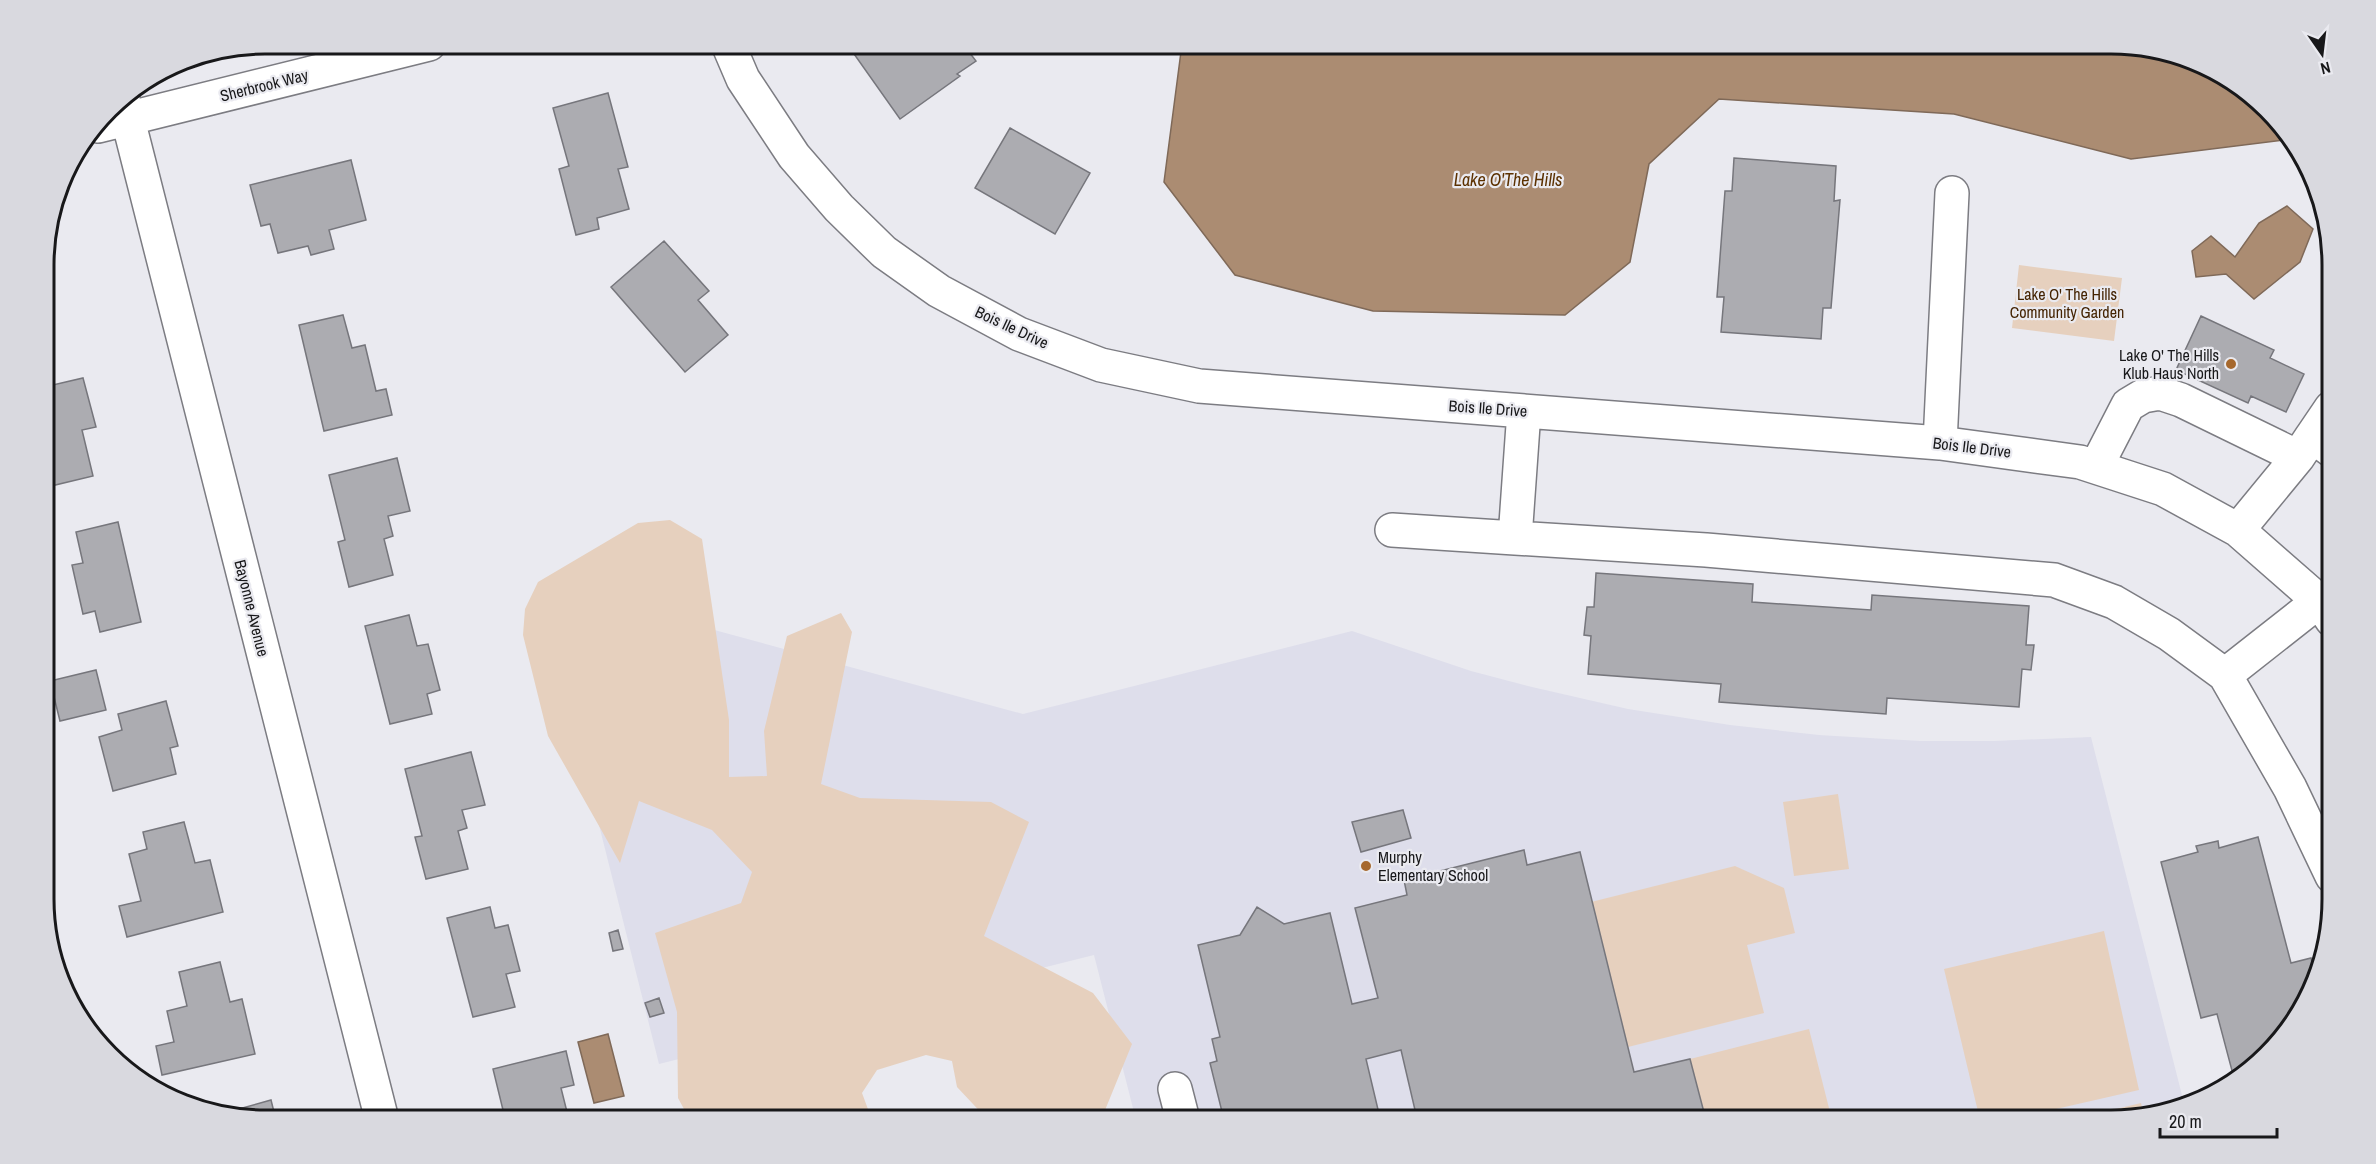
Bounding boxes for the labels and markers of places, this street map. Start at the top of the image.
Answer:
place label: Lake O' The Hills Klub Haus North [2119,344,2219,384]
marker: Lake O' The Hills Klub Haus North [2224,357,2238,371]
place label: Murphy Elementary School [1378,846,1488,886]
marker: Murphy Elementary School [1359,859,1373,873]

